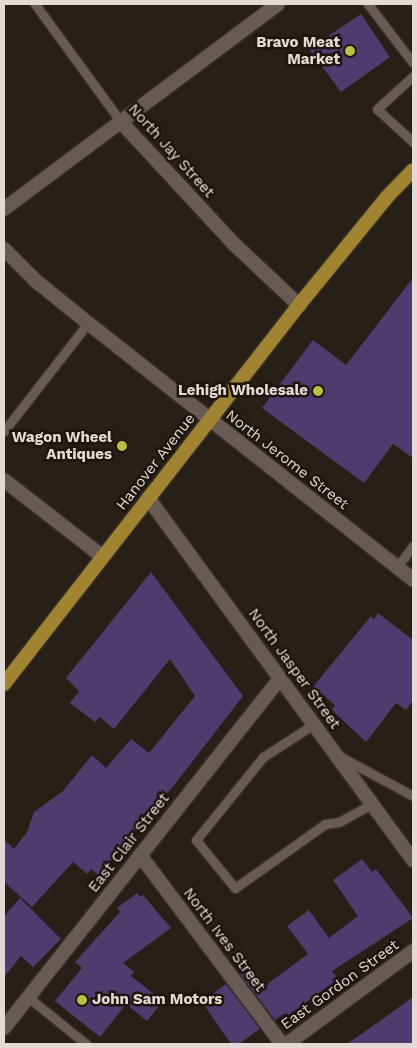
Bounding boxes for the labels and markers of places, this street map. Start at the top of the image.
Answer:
place label: Bravo Meat Market [256,33,340,68]
marker: Bravo Meat Market [344,45,356,57]
place label: Lehigh Wholesale [178,382,308,400]
marker: Lehigh Wholesale [312,385,324,397]
place label: Wagon Wheel Antiques [11,428,112,463]
marker: Wagon Wheel Antiques [116,440,128,452]
place label: John Sam Motors [92,991,222,1009]
marker: John Sam Motors [76,994,88,1006]

